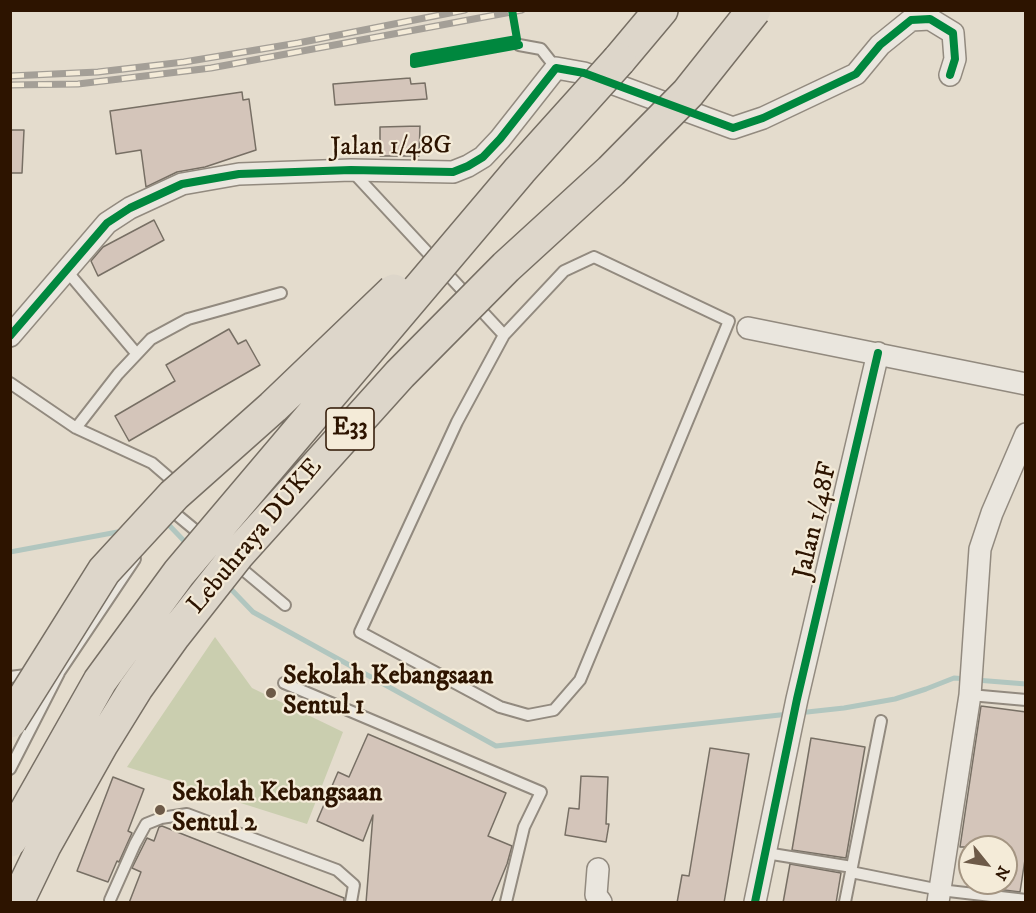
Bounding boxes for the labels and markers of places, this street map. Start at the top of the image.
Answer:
place label: Sekolah Kebangsaan Sentul 1 [283,662,493,724]
marker: Sekolah Kebangsaan Sentul 1 [264,686,278,700]
place label: Sekolah Kebangsaan Sentul 2 [172,779,382,840]
marker: Sekolah Kebangsaan Sentul 2 [153,803,167,817]

